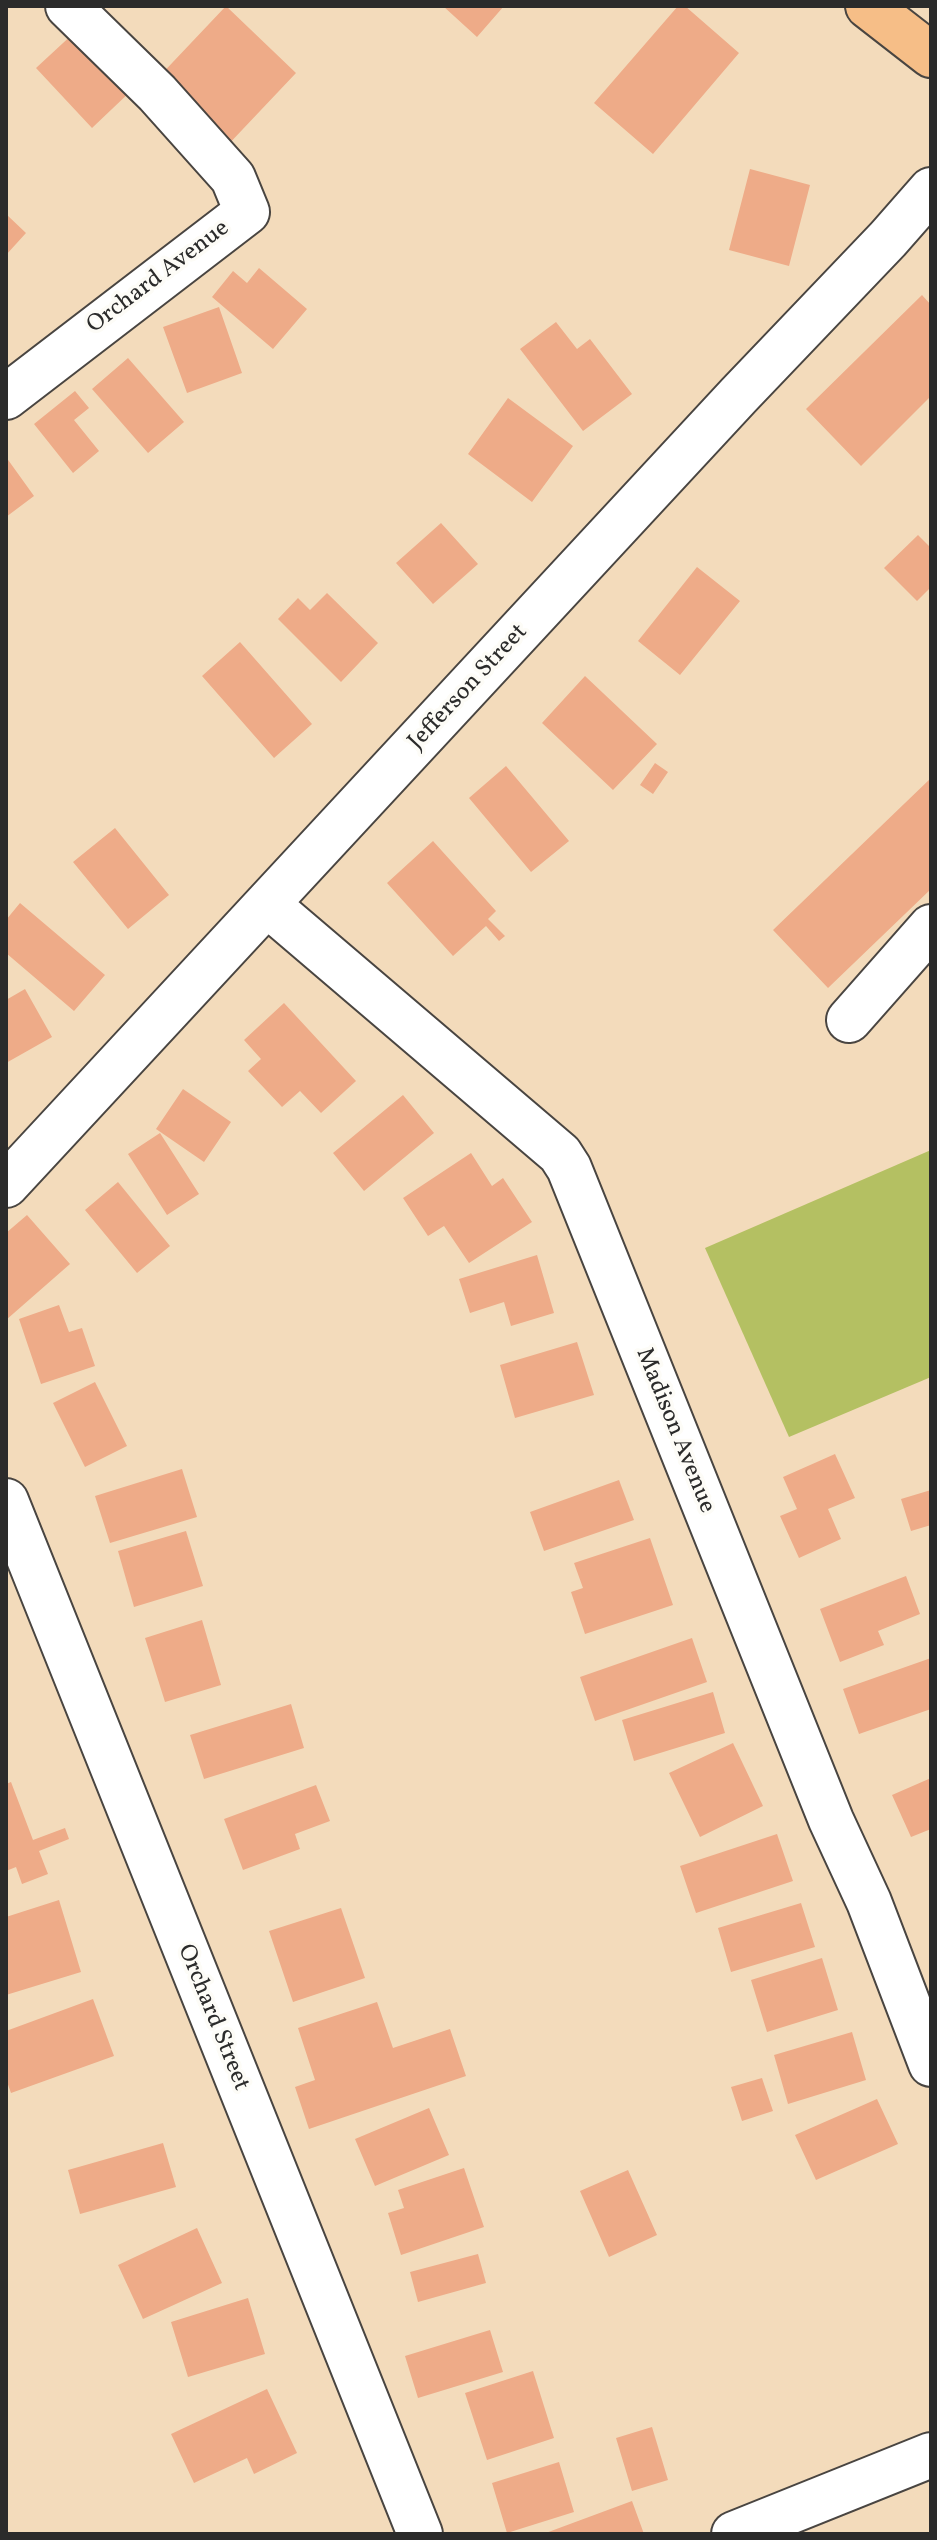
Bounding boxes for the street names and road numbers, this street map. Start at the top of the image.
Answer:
street label: Orchard Avenue [82,215,236,341]
street label: Jefferson Street [403,619,535,757]
street label: Madison Avenue [628,1344,720,1518]
street label: Orchard Street [170,1941,254,2095]

